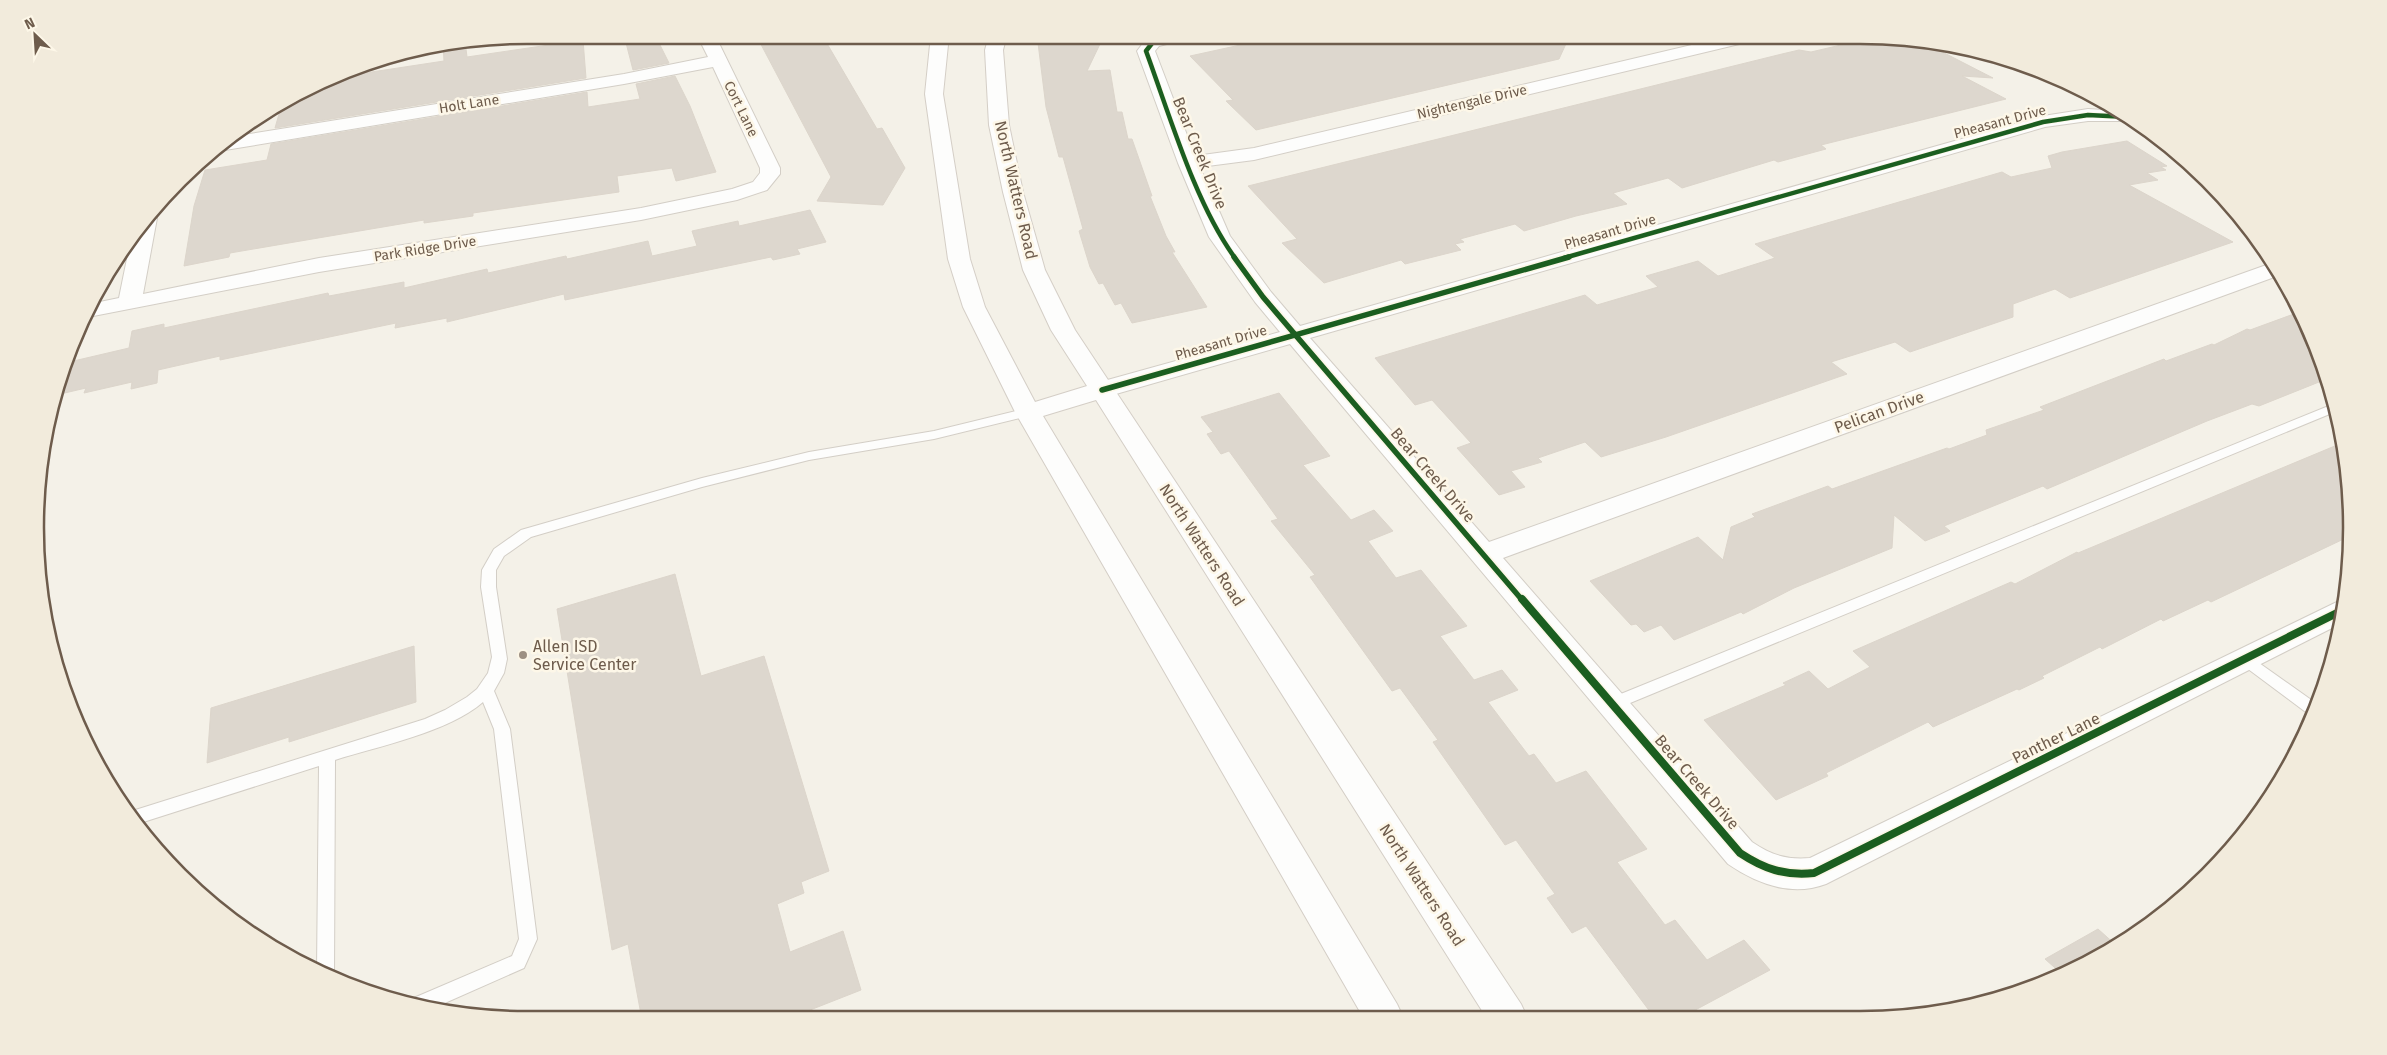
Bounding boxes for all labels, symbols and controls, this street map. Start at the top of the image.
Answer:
north arrow [10,10,60,60]
text: N [22,14,38,33]
street label: Cort Lane [720,78,762,140]
street label: Nightengale Drive [1415,81,1529,123]
street label: Holt Lane [438,91,500,117]
street label: Bear Creek Drive [1169,94,1231,212]
street label: Pheasant Drive [1952,102,2048,142]
street label: North Watters Road [991,119,1041,261]
street label: Pheasant Drive [1562,211,1658,253]
street label: Park Ridge Drive [373,233,477,265]
street label: Pheasant Drive [1173,322,1269,364]
street label: Pelican Drive [1832,387,1926,437]
street label: Bear Creek Drive [1387,424,1479,526]
street label: North Watters Road [1155,480,1249,610]
place label: Allen ISD Service Center [533,637,637,674]
marker: Allen ISD Service Center [517,649,529,661]
street label: Panther Lane [2009,709,2103,767]
street label: Bear Creek Drive [1651,731,1743,833]
street label: North Watters Road [1375,820,1469,950]

